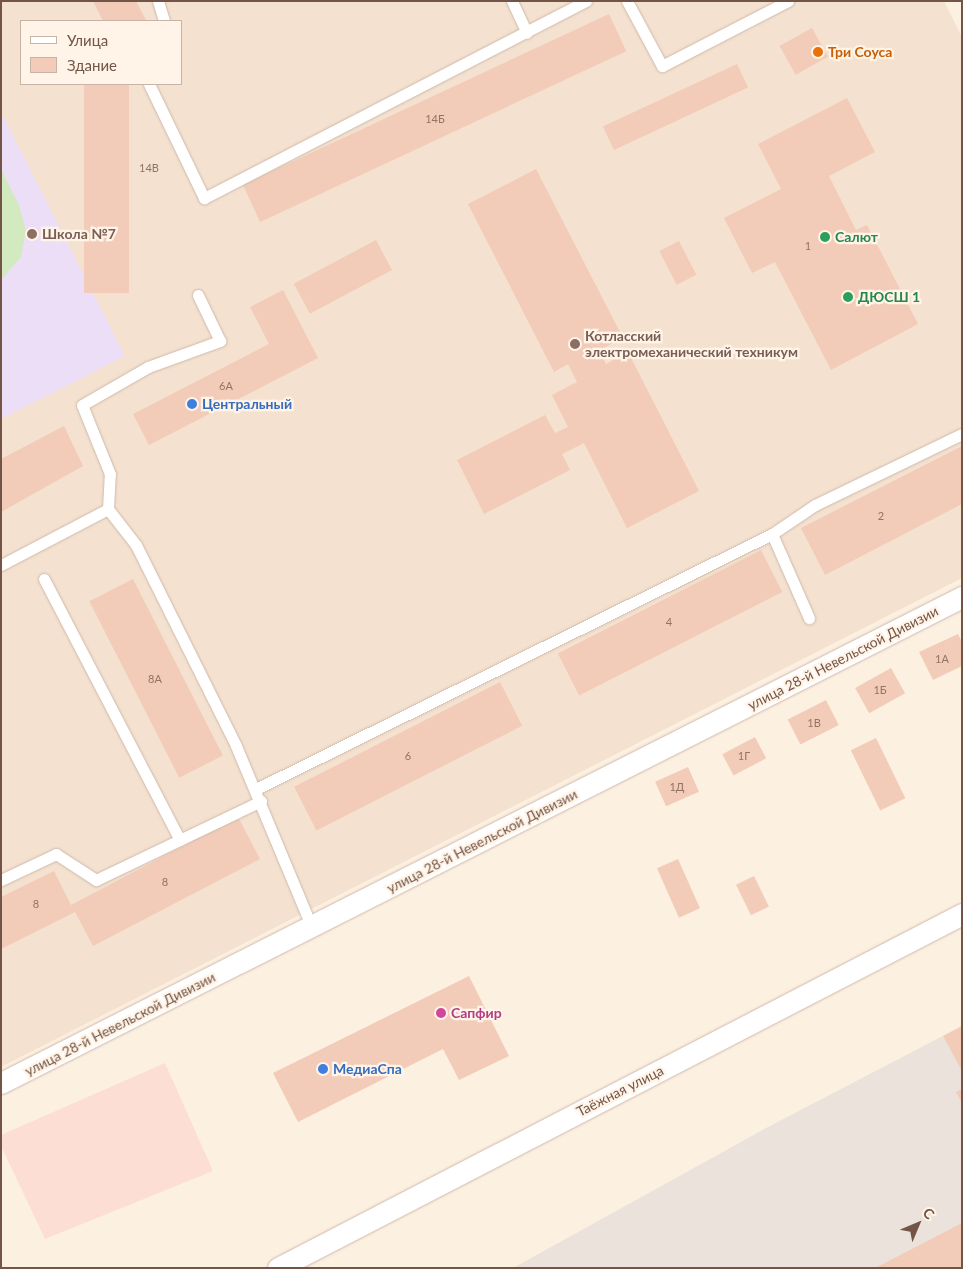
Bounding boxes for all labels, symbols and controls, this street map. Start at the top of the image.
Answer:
legend [20,20,182,85]
text: Улица [67,31,108,49]
place label: Три Соуса [828,44,892,60]
marker: Три Соуса [812,46,824,58]
text: Здание [67,56,117,74]
house number: 14Б [425,112,445,126]
house number: 14В [139,161,159,175]
place label: Школа №7 [42,226,116,242]
marker: Школа №7 [26,228,38,240]
place label: Салют [835,229,878,245]
marker: Салют [819,231,831,243]
house number: 1 [805,239,811,253]
place label: ДЮСШ 1 [858,289,920,305]
marker: ДЮСШ 1 [842,291,854,303]
place label: Котласский электромеханический техникум [585,328,798,361]
marker: Котласский электромеханический техникум [569,338,581,350]
house number: 6А [219,379,233,393]
place label: Центральный [202,396,292,412]
marker: Центральный [186,398,198,410]
house number: 2 [878,509,884,523]
street label: улица 28-й Невельской Дивизии [745,602,941,714]
house number: 4 [666,615,672,629]
house number: 1А [935,652,949,666]
house number: 8А [148,672,162,686]
house number: 1Б [873,683,887,697]
house number: 1В [807,716,821,730]
house number: 6 [405,749,411,763]
house number: 1Г [738,749,750,763]
house number: 1Д [669,780,685,794]
street label: улица 28-й Невельской Дивизии [384,785,580,897]
house number: 8 [162,875,168,889]
house number: 8 [33,897,39,911]
street label: улица 28-й Невельской Дивизии [22,968,218,1080]
place label: Сапфир [451,1005,502,1021]
marker: Сапфир [435,1007,447,1019]
place label: МедиаСпа [333,1061,402,1077]
street label: Таёжная улица [574,1062,666,1120]
marker: МедиаСпа [317,1063,329,1075]
north arrow [893,1199,943,1249]
text: С [920,1204,938,1222]

